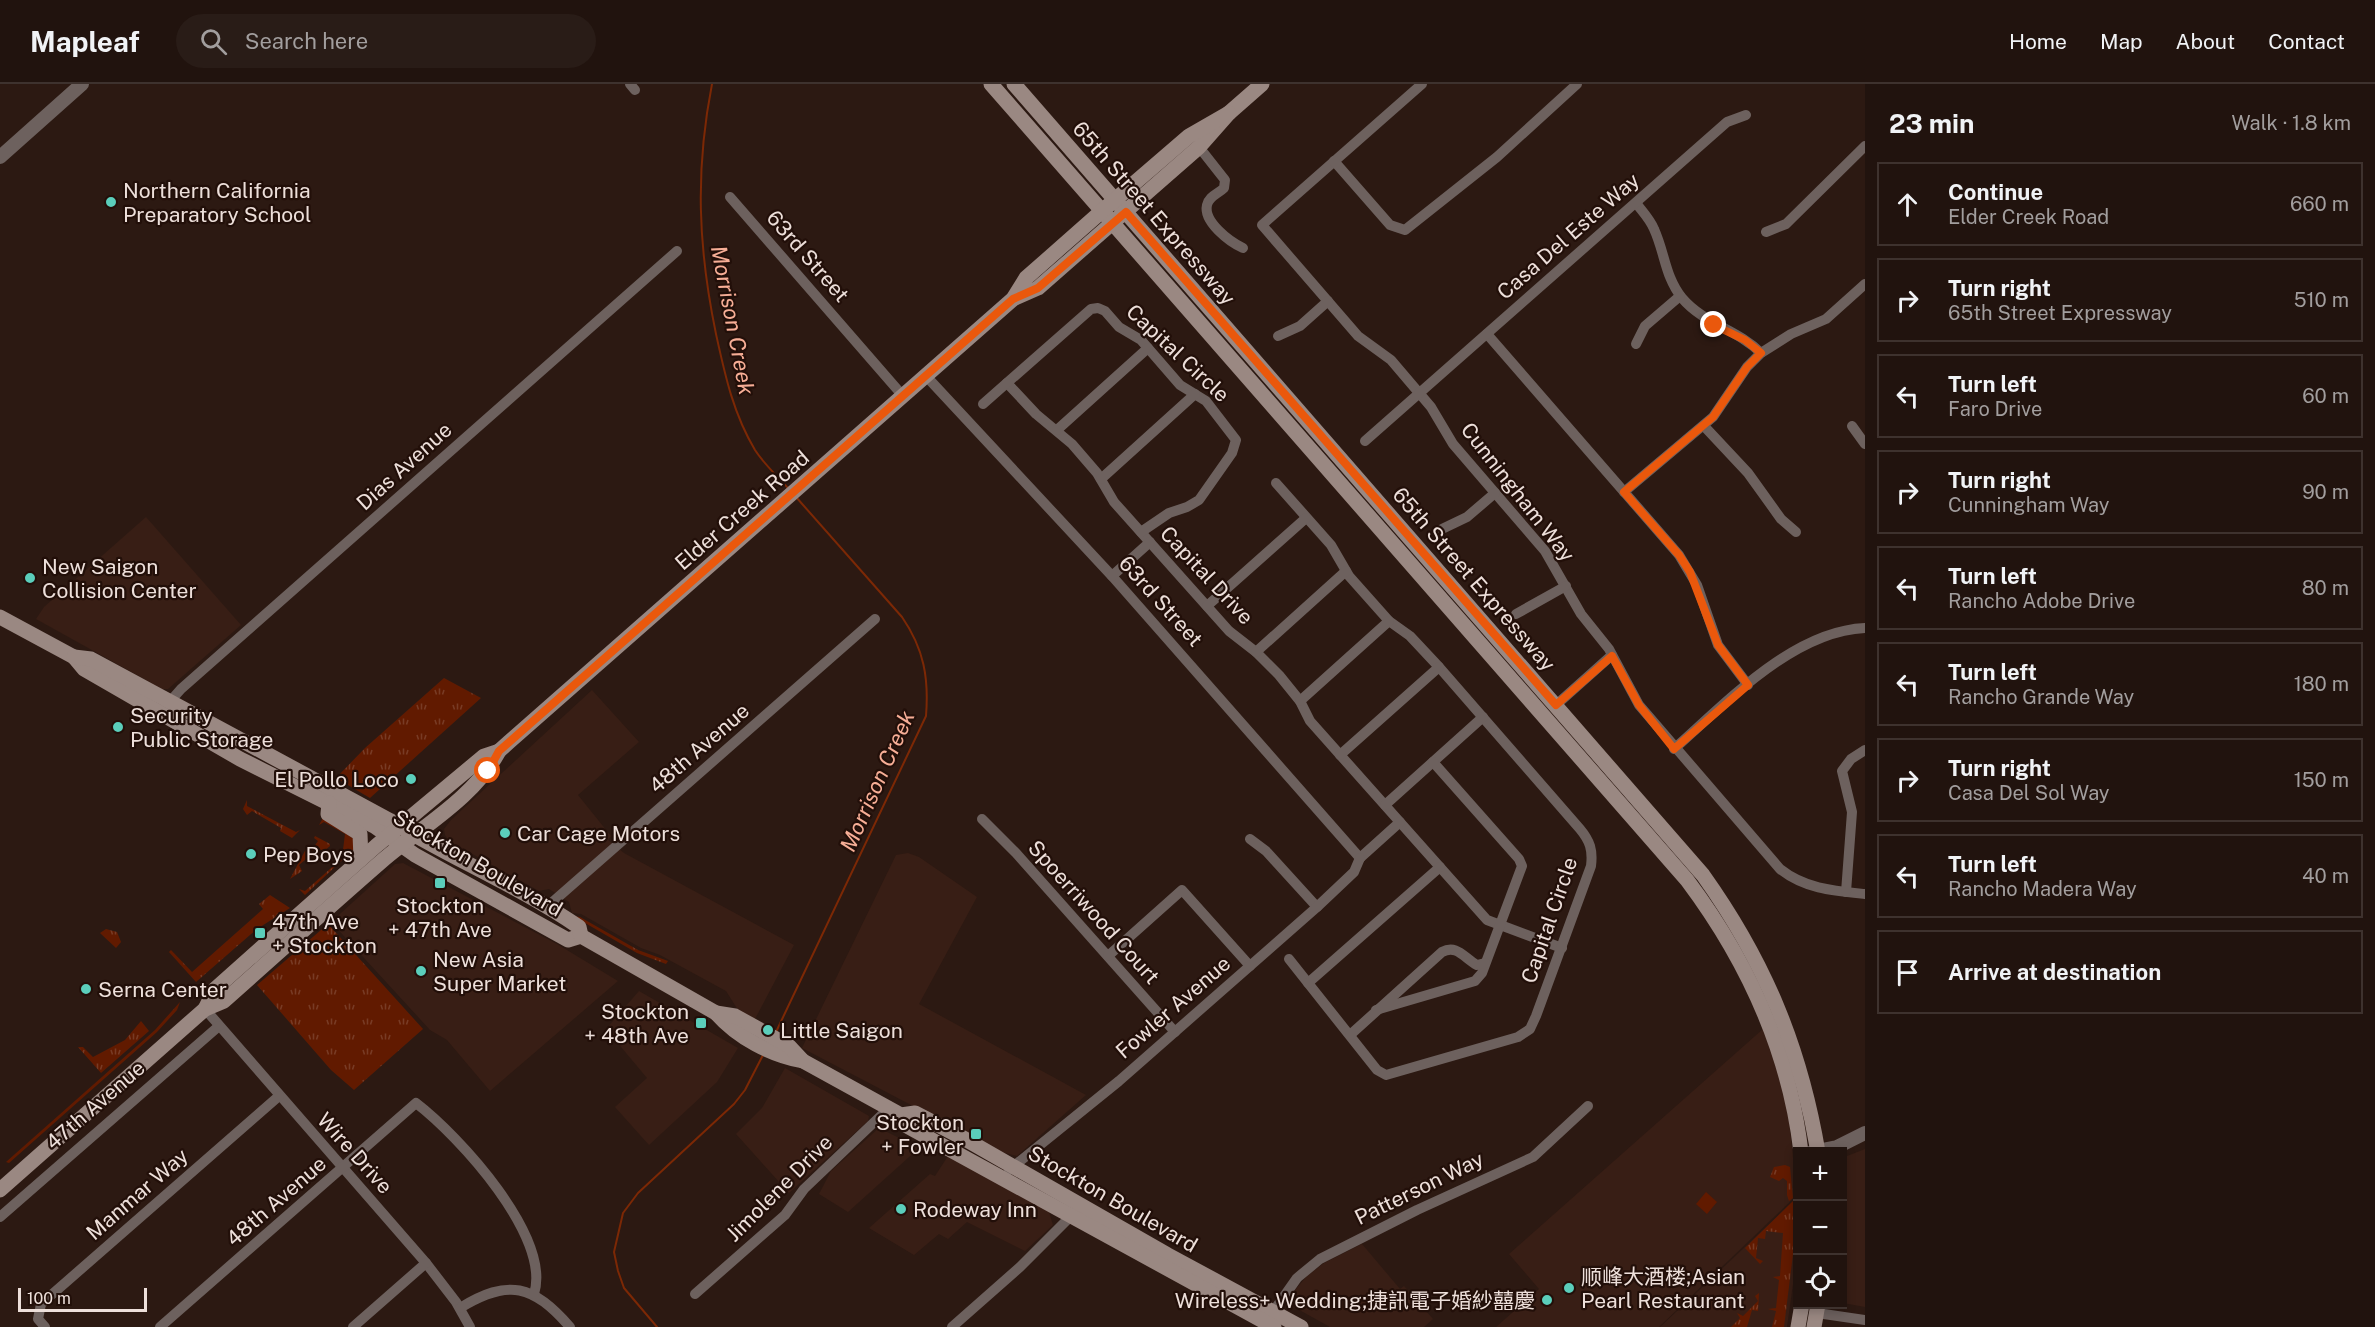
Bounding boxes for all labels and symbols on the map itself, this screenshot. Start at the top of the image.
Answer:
street label: 65th Street Expressway [1067,116,1241,310]
street label: Casa Del Este Way [1492,167,1644,305]
place label: Northern California Preparatory School [123,178,311,227]
marker: Northern California Preparatory School [104,195,118,209]
street label: 63rd Street [761,205,855,307]
water label: Morrison Creek [706,243,760,397]
street label: Capital Circle [1121,299,1235,407]
route end [1700,311,1726,337]
street label: Dias Avenue [351,417,457,515]
street label: Cunningham Way [1456,417,1580,567]
street label: Elder Creek Road [670,445,814,575]
street label: 65th Street Expressway [1387,482,1561,676]
street label: Capital Drive [1155,521,1259,629]
street label: 63rd Street [1114,551,1208,651]
place label: New Saigon Collision Center [42,554,197,603]
marker: New Saigon Collision Center [23,571,37,585]
street label: 48th Avenue [644,698,754,798]
place label: Security Public Storage [130,703,273,752]
water label: Morrison Creek [834,706,920,855]
marker: Security Public Storage [111,720,125,734]
route start [474,757,500,783]
place label: El Pollo Loco [274,767,399,792]
marker: El Pollo Loco [404,772,418,786]
street label: Stockton Boulevard [389,804,567,922]
place label: Car Cage Motors [517,821,680,846]
marker: Car Cage Motors [498,826,512,840]
street label: Spoerriwood Court [1023,835,1165,989]
place label: Pep Boys [263,842,353,867]
marker: Pep Boys [244,847,258,861]
street label: Capital Circle [1516,854,1582,986]
marker: Stockton + 47th Ave [433,876,447,890]
place label: Stockton + 47th Ave [388,893,492,942]
place label: 47th Ave + Stockton [272,909,377,958]
marker: 47th Ave + Stockton [253,926,267,940]
place label: New Asia Super Market [433,947,566,996]
street label: Fowler Avenue [1111,951,1235,1063]
marker: New Asia Super Market [414,964,428,978]
place label: Serna Center [98,977,227,1002]
marker: Serna Center [79,982,93,996]
place label: Stockton + 48th Ave [584,999,689,1048]
marker: Stockton + 48th Ave [694,1016,708,1030]
place label: Little Saigon [780,1018,903,1043]
marker: Little Saigon [761,1023,775,1037]
street label: 47th Avenue [40,1055,150,1155]
street label: Wire Drive [312,1107,398,1199]
place label: Stockton + Fowler [876,1110,964,1159]
marker: Stockton + Fowler [969,1127,983,1141]
street label: Jimolene Drive [720,1129,838,1247]
street label: Stockton Boulevard [1024,1140,1202,1258]
street label: Manmar Way [81,1143,193,1245]
street label: Patterson Way [1350,1146,1488,1230]
street label: 48th Avenue [221,1151,331,1251]
place label: Rodeway Inn [913,1197,1037,1222]
marker: Rodeway Inn [894,1202,908,1216]
place label: 顺峰大酒楼;Asian Pearl Restaurant [1581,1264,1745,1313]
marker: 顺峰大酒楼;Asian Pearl Restaurant [1562,1281,1576,1295]
scale bar [18,1285,147,1312]
place label: Wireless+ Wedding;捷訊電子婚紗囍慶 [1175,1288,1535,1313]
marker: Wireless+ Wedding;捷訊電子婚紗囍慶 [1540,1293,1554,1307]

